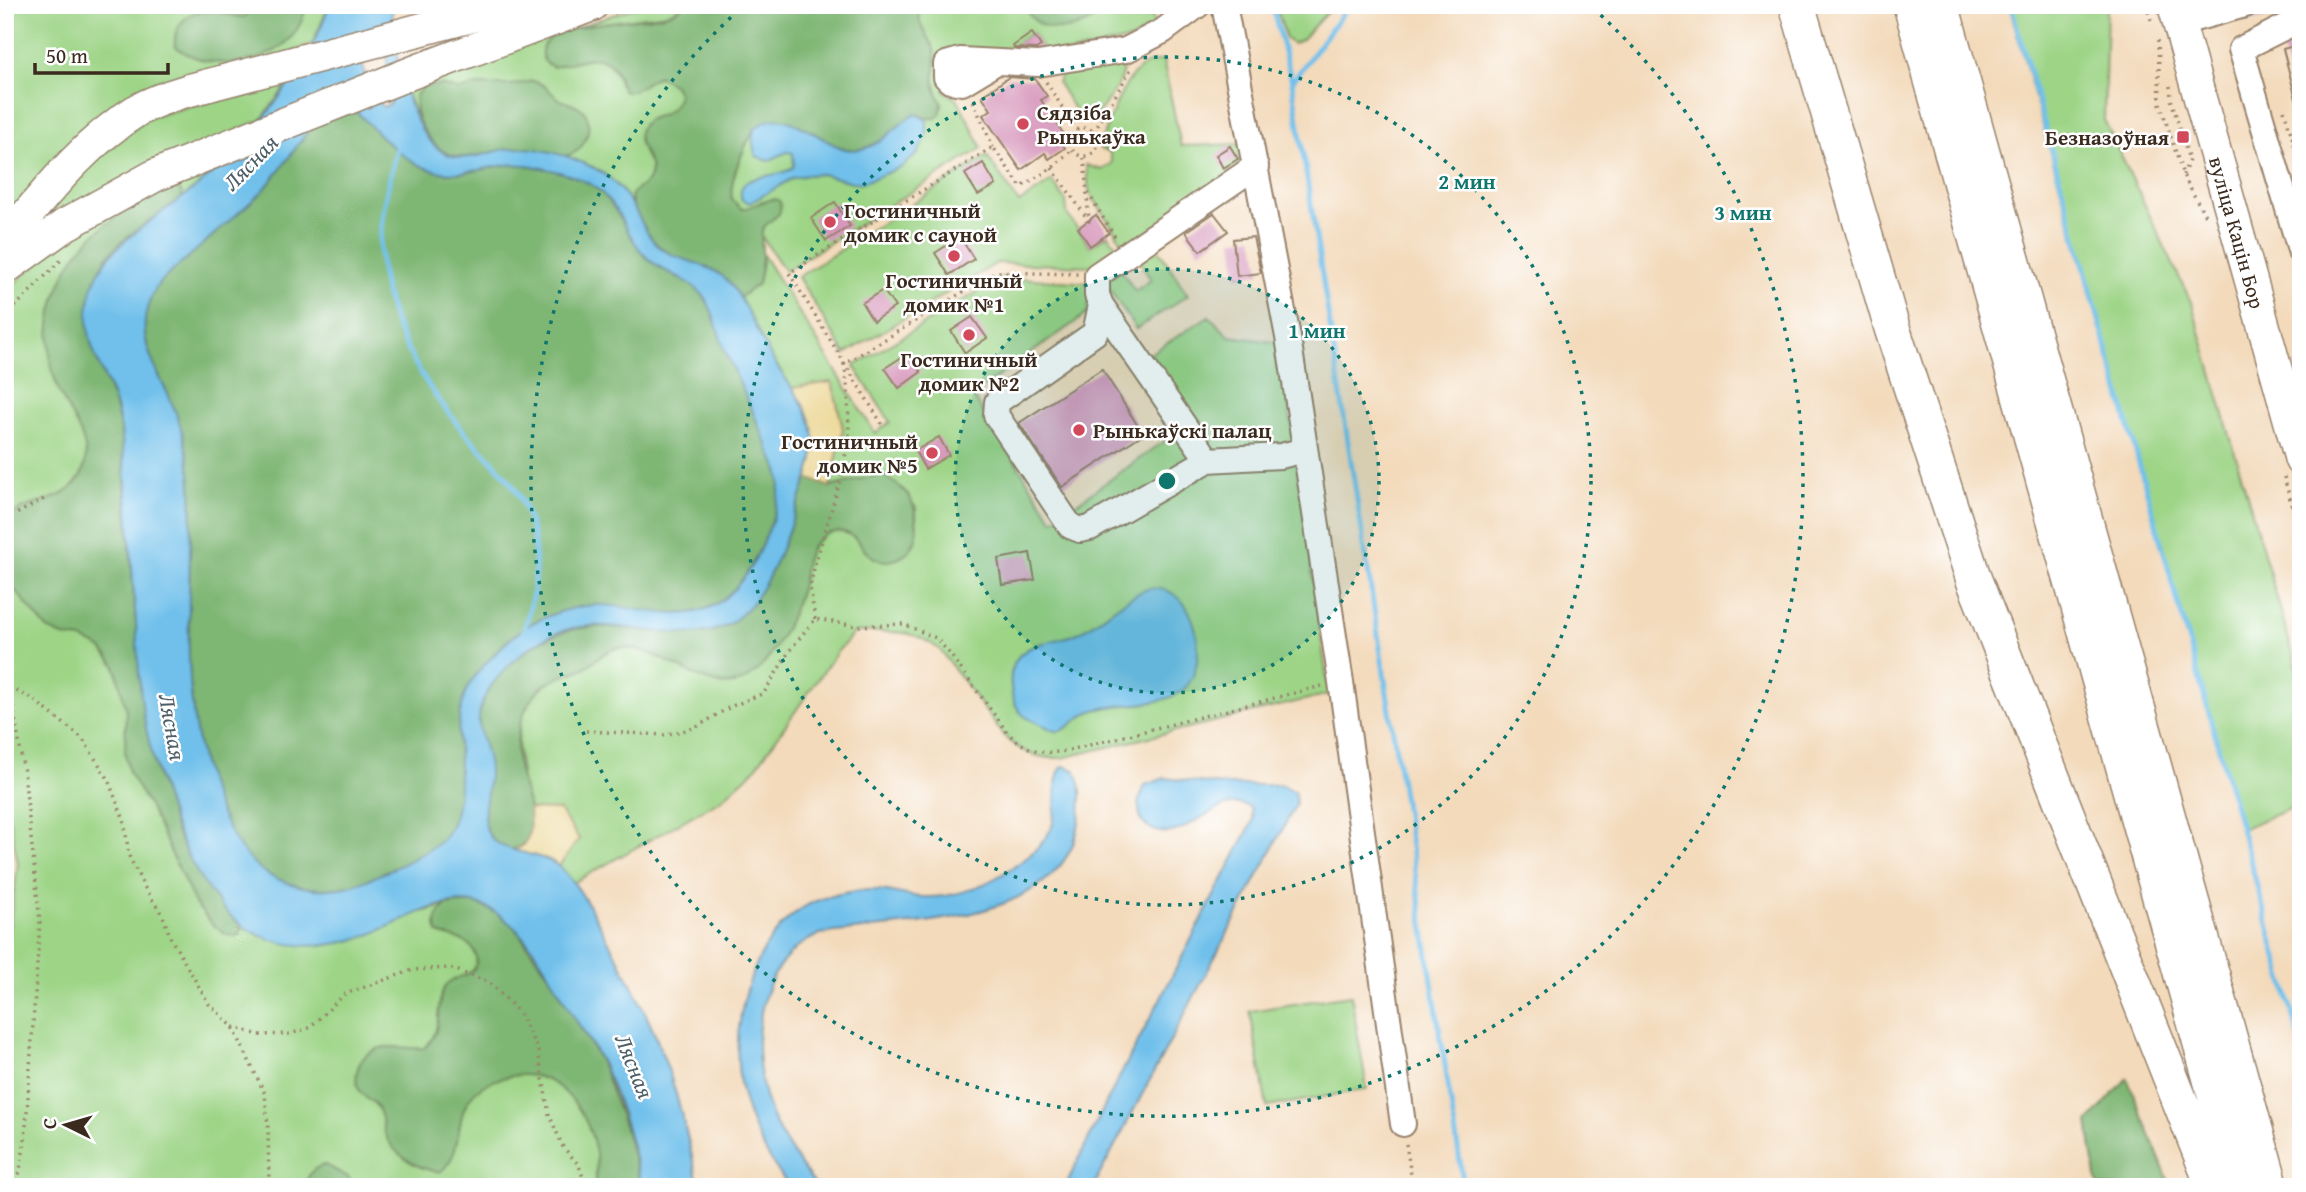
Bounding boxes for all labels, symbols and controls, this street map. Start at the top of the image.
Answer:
scale bar [35,32,168,76]
text: 50 m [46,40,88,71]
place label: Сядзіба Рынькаўка [1037,97,1146,152]
marker: Сядзіба Рынькаўка [1015,116,1031,132]
place label: Безназоўная [2045,122,2169,153]
water label: Лясная [215,126,285,198]
marker: Безназоўная [2175,129,2191,145]
street label: вуліца Кацін Бор [2201,153,2273,312]
text: 2 мин [1438,166,1496,197]
place label: Гостиничный домик с сауной [844,195,997,250]
text: 3 мин [1714,197,1772,228]
marker: Гостиничный домик с сауной [822,214,838,230]
marker: Гостиничный домик №1 [946,248,962,264]
place label: Гостиничный домик №1 [886,265,1022,320]
text: 1 мин [1288,315,1346,346]
marker: Гостиничный домик №2 [961,327,977,343]
place label: Гостиничный домик №2 [901,344,1037,399]
place label: Рынькаўскi палац [1093,415,1272,446]
marker: Рынькаўскi палац [1071,422,1087,438]
place label: Гостиничный домик №5 [781,426,918,481]
marker: Гостиничный домик №5 [924,445,940,461]
centre of rings [1155,469,1179,493]
water label: Лясная [151,691,195,763]
water label: Лясная [607,1029,663,1103]
north arrow [32,1090,102,1160]
text: С [35,1117,64,1130]

